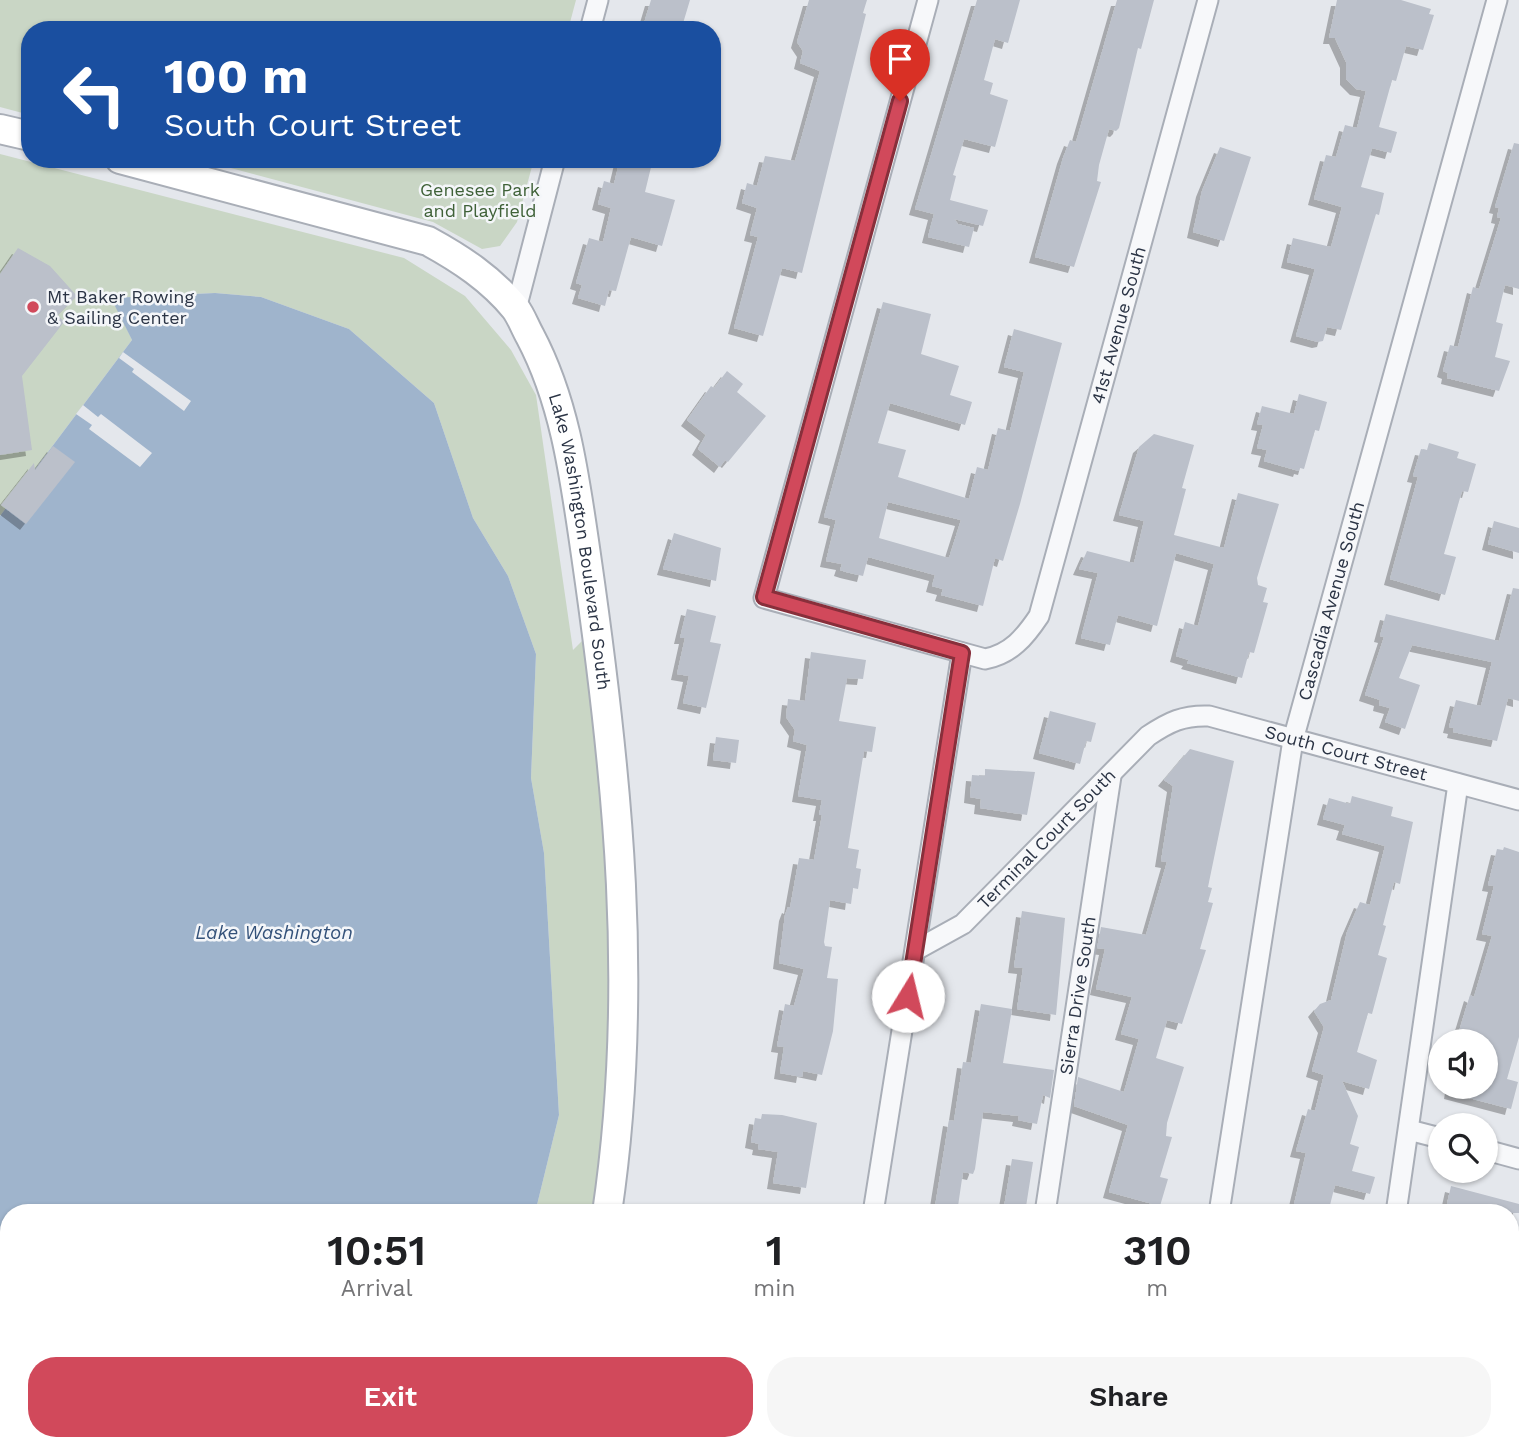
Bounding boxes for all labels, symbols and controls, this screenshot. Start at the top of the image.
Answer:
pin [870,29,930,101]
icon: arrive [881,40,919,78]
text: 100 m [164,47,308,105]
icon: left [49,49,140,140]
text: South Court Street [164,106,461,144]
park label: Genesee Park and Playfield [420,179,540,221]
street label: 41st Avenue South [1087,244,1150,406]
place label: Mt Baker Rowing & Sailing Center [47,286,194,328]
marker: Mt Baker Rowing & Sailing Center [25,299,41,315]
street label: Lake Washington Boulevard South [545,390,615,691]
street label: Cascadia Avenue South [1293,499,1368,703]
street label: South Court Street [1263,721,1430,785]
street label: Terminal Court South [973,764,1120,913]
street label: Sierra Drive South [1055,915,1100,1076]
water label: Lake Washington [195,921,353,944]
position arrow [871,959,945,1033]
map controls [1428,1029,1498,1183]
button: sound [1428,1029,1498,1099]
button: search [1428,1113,1498,1183]
text: 10:51 [327,1226,426,1275]
text: 1 [766,1226,783,1275]
text: 310 [1123,1226,1192,1275]
text: Arrival [341,1275,413,1302]
text: min [753,1275,796,1302]
text: m [1146,1275,1168,1302]
button: Exit [28,1357,753,1437]
button: Share [767,1357,1491,1437]

